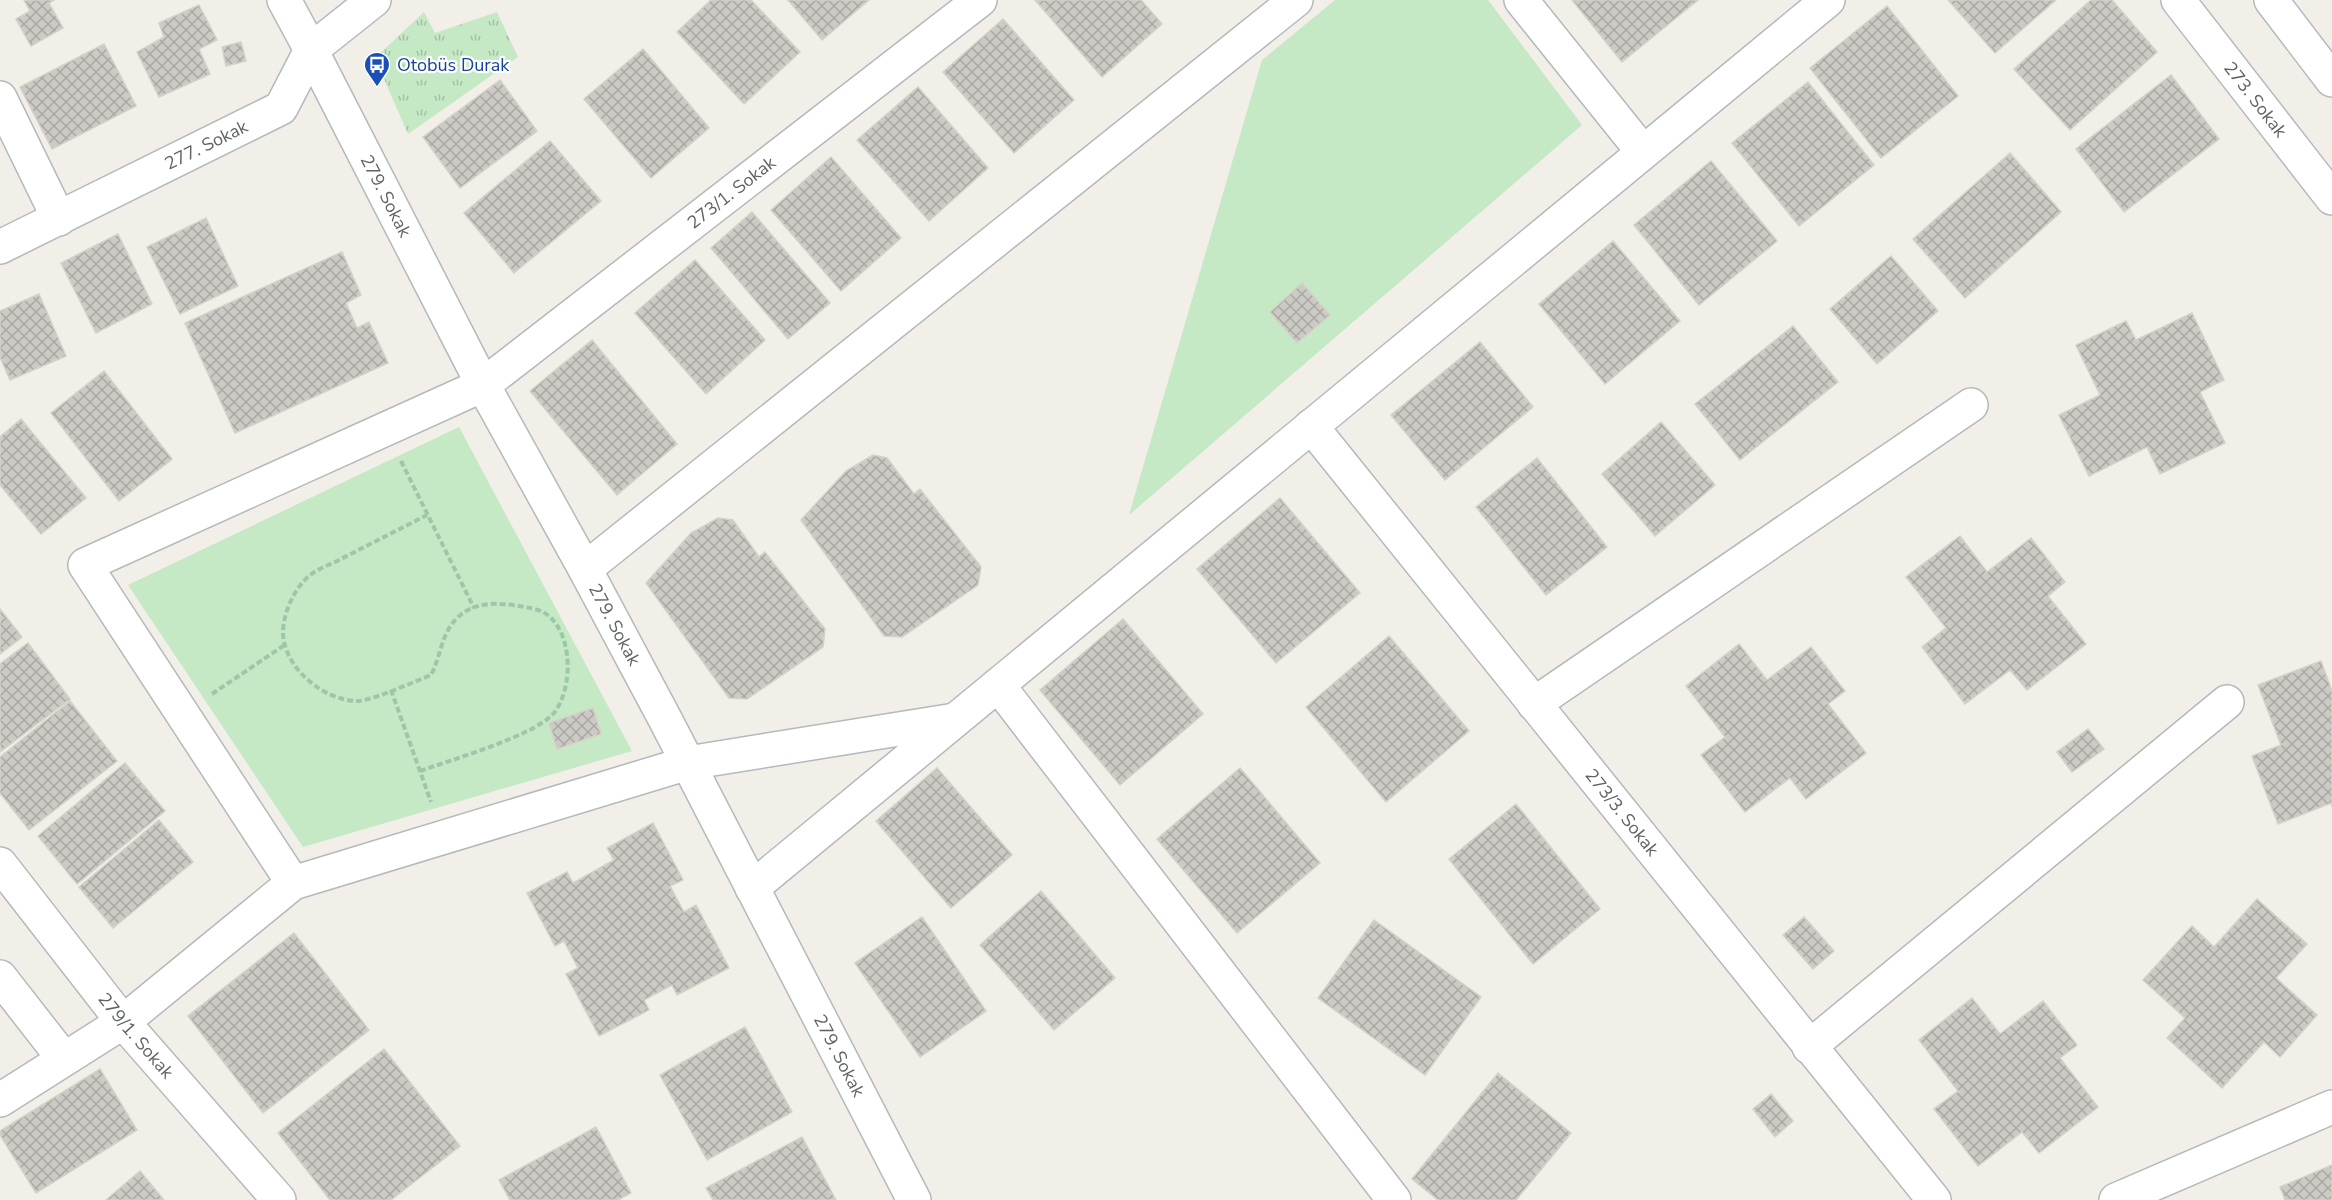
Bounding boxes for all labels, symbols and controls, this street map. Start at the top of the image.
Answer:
bus stop icon: Otobüs Durak [362,50,392,88]
place label: Otobüs Durak [397,53,510,77]
street label: 273. Sokak [2218,57,2293,143]
street label: 277. Sokak [161,114,253,176]
street label: 279. Sokak [355,150,418,242]
street label: 273/1. Sokak [682,150,781,234]
street label: 279. Sokak [583,579,647,671]
street label: 273/3. Sokak [1580,764,1665,862]
street label: 279/1. Sokak [93,988,180,1085]
street label: 279. Sokak [808,1010,871,1102]

